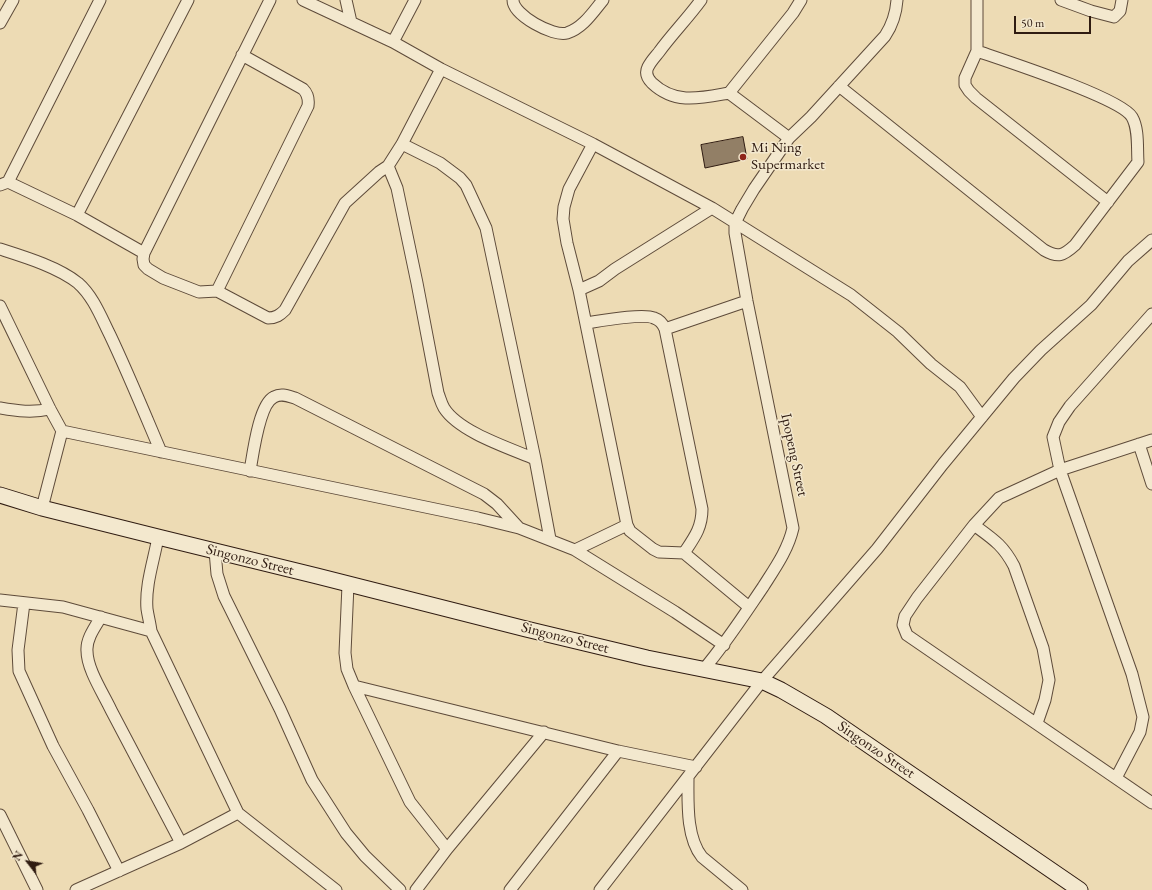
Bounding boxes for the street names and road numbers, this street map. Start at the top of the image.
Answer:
street label: Ipopeng Street [776,412,812,498]
street label: Singonzo Street [204,540,296,580]
street label: Singonzo Street [519,618,611,658]
street label: Singonzo Street [834,718,918,782]

